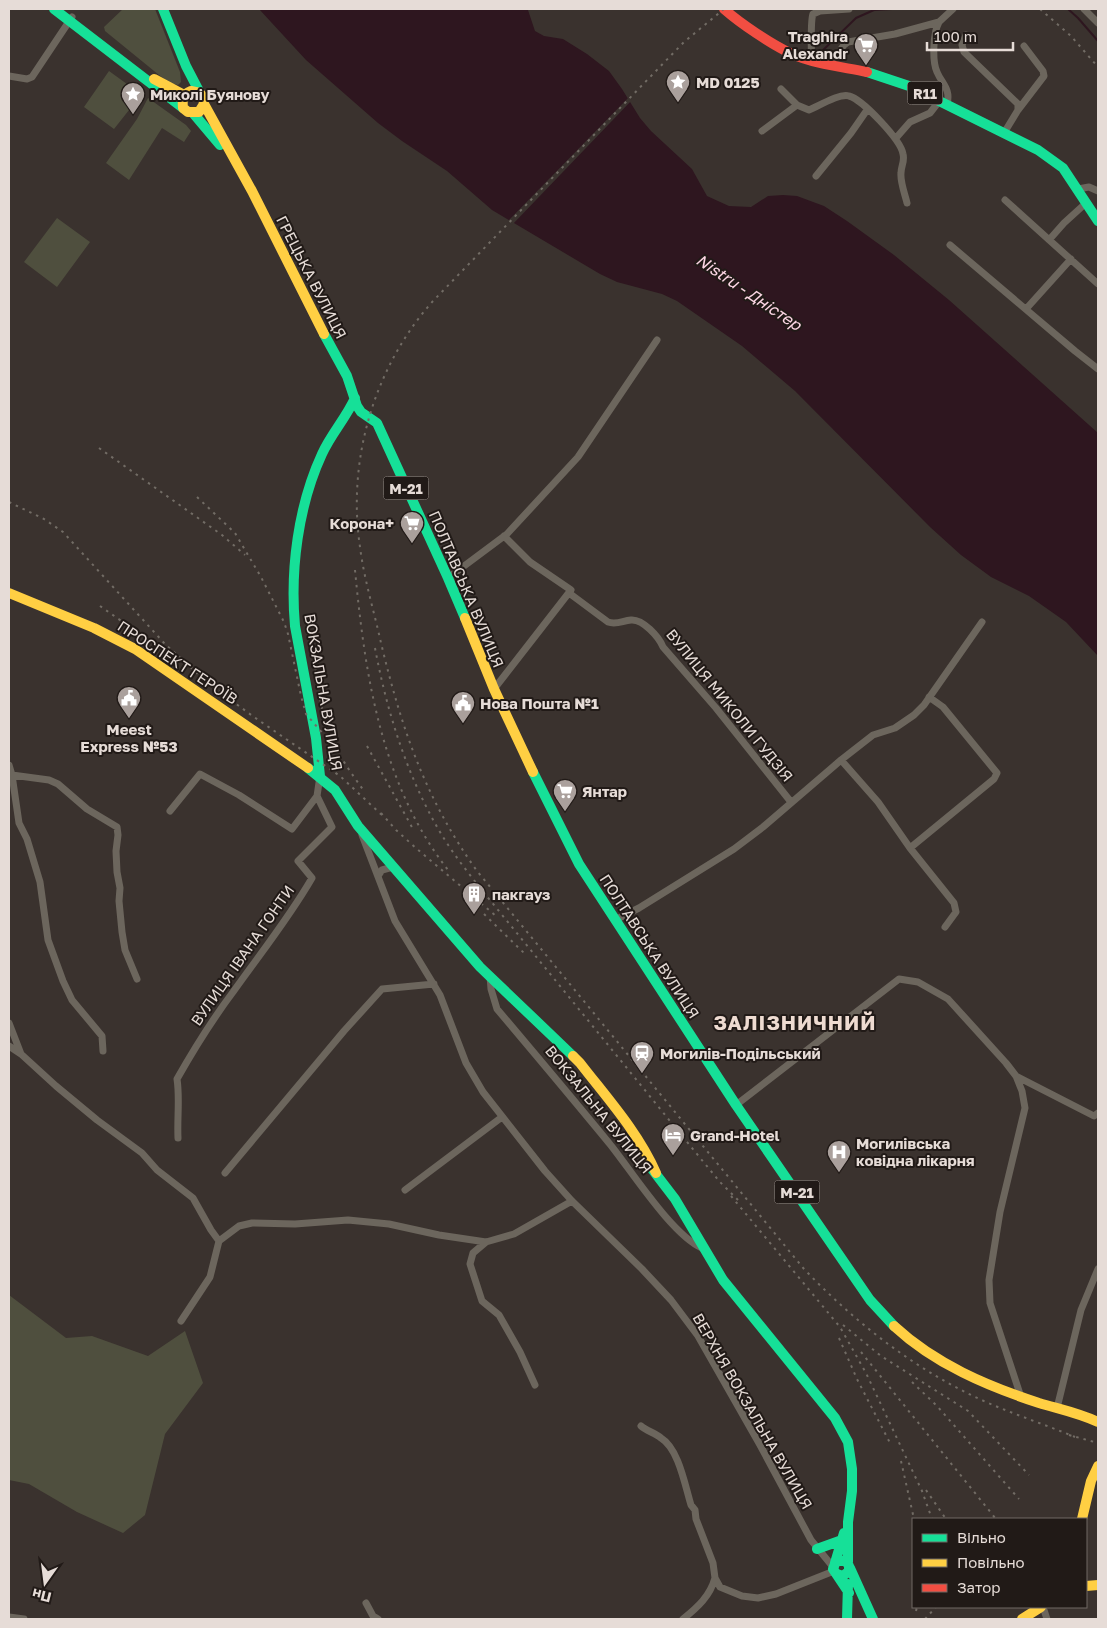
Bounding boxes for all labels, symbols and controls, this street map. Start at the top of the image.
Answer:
scale bar [927,20,1013,52]
place label: Traghira Alexandr [783,27,848,62]
text: 100 m [934,27,977,45]
supermarket icon: Traghira Alexandr [853,32,879,66]
place icon: MD 0125 [665,69,691,103]
place label: MD 0125 [696,73,760,91]
place icon: Миколі Буянову [120,81,146,115]
road number: R11 [908,82,942,105]
place label: Миколі Буянову [150,85,269,103]
street label: ГРЕЦЬКА ВУЛИЦЯ [273,212,351,342]
water label: Nistru - Дністер [693,249,806,335]
road number: М-21 [384,476,428,499]
street label: ПОЛТАВСЬКА ВУЛИЦЯ [426,508,508,670]
supermarket icon: Корона+ [399,510,425,544]
place label: Корона+ [329,514,394,532]
street label: ВОКЗАЛЬНА ВУЛИЦЯ [301,612,347,772]
street label: ПРОСПЕКТ ГЕРОЇВ [115,616,241,708]
street label: ВУЛИЦЯ МИКОЛИ ГУДЗІЯ [663,625,797,785]
public building icon: Meest Express №53 [116,685,142,719]
public building icon: Нова Пошта №1 [450,690,476,724]
place label: Нова Пошта №1 [480,694,599,712]
place label: Meest Express №53 [80,720,178,755]
supermarket icon: Янтар [552,778,578,812]
place label: Янтар [582,782,627,800]
street label: ПОЛТАВСЬКА ВУЛИЦЯ [597,870,703,1022]
street label: ВУЛИЦЯ ІВАНА ГОНТИ [187,881,297,1029]
building icon: пакгауз [461,881,487,915]
place label: пакгауз [492,885,550,903]
district label: ЗАЛІЗНИЧНИЙ [714,1010,876,1034]
station icon: Могилів-Подільський [629,1040,655,1074]
street label: ВОКЗАЛЬНА ВУЛИЦЯ [542,1041,656,1177]
place label: Могилів-Подільський [660,1044,821,1062]
hotel icon: Grand-Hotel [660,1122,686,1156]
place label: Grand-Hotel [690,1126,780,1144]
place label: Могилівська ковідна лікарня [856,1134,975,1169]
hospital icon: Могилівська ковідна лікарня [826,1139,852,1173]
road number: М-21 [774,1180,820,1204]
street label: ВЕРХНЯ ВОКЗАЛЬНА ВУЛИЦЯ [689,1310,817,1512]
legend [912,1518,1087,1608]
text: Вільно [957,1528,1006,1546]
text: Повільно [957,1553,1025,1571]
north arrow [20,1558,70,1608]
text: Затор [957,1578,1000,1596]
text: Пн [30,1586,53,1607]

